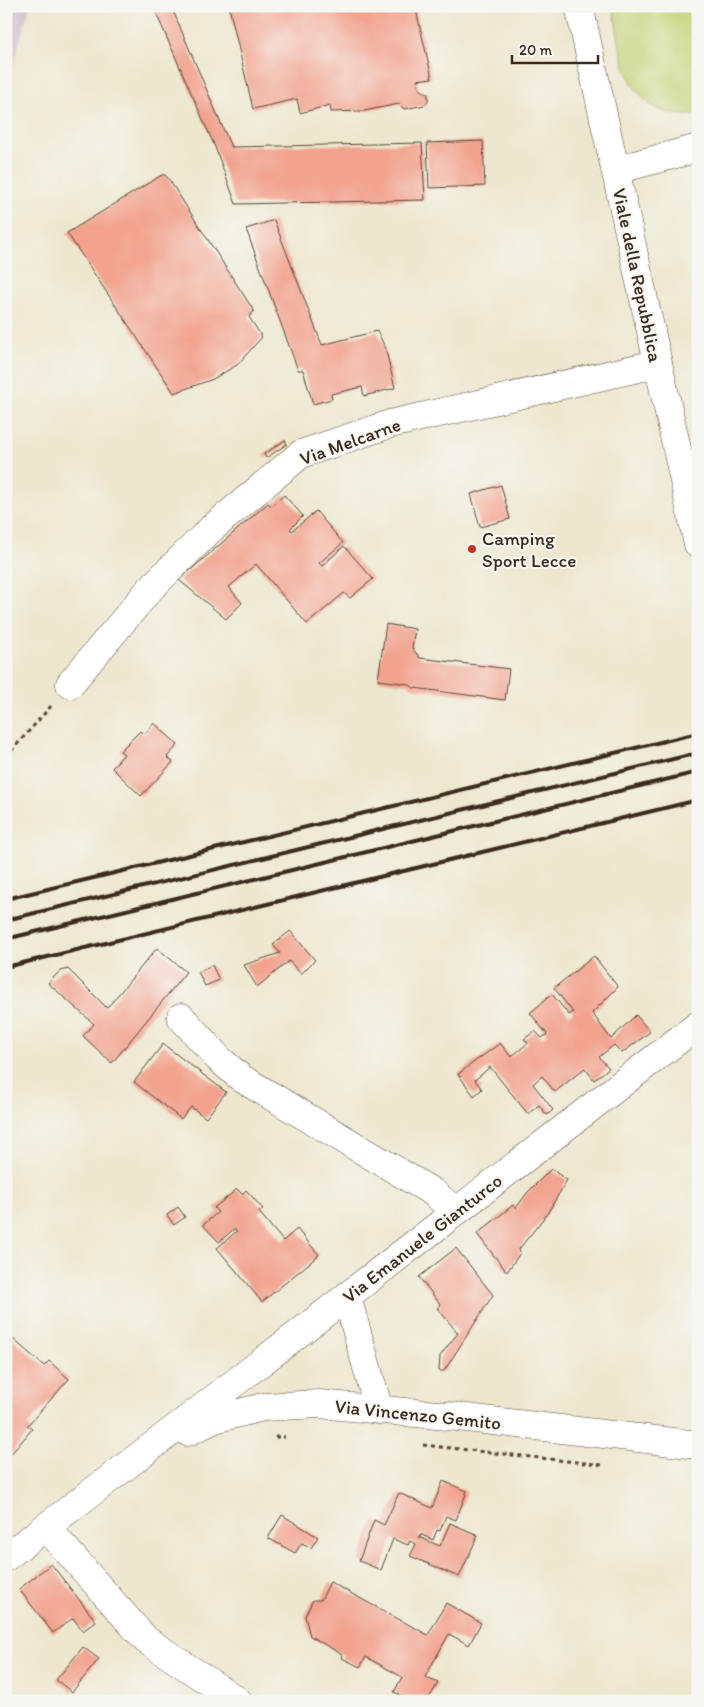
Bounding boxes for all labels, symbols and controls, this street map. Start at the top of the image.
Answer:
scale bar [512,32,598,64]
text: 20 m [519,41,553,59]
street label: Viale della Repubblica [608,186,667,364]
street label: Via Melcarne [297,413,404,470]
place label: Camping Sport Lecce [482,527,576,572]
marker: Camping Sport Lecce [466,543,478,555]
street label: Via Emanuele Gianturco [338,1169,507,1308]
street label: Via Vincenzo Gemito [334,1394,502,1435]

